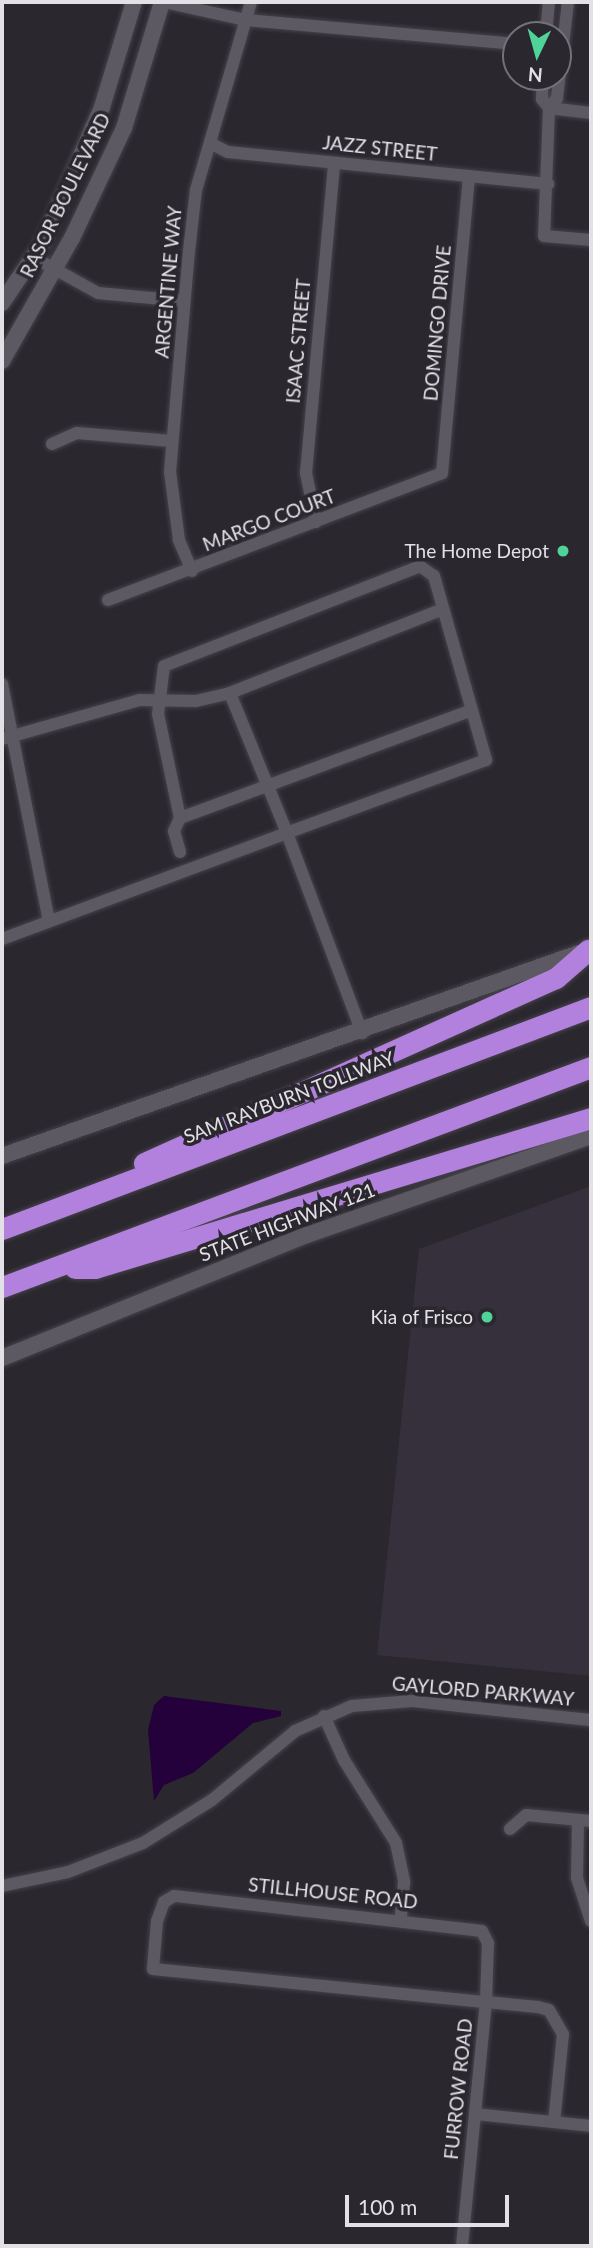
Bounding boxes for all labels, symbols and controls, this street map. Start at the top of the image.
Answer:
north arrow [502,21,572,91]
text: N [527,63,544,88]
street label: RASOR BOULEVARD [15,109,115,281]
street label: JAZZ STREET [322,131,438,165]
street label: ARGENTINE WAY [150,205,186,359]
street label: DOMINGO DRIVE [419,244,455,402]
street label: ISAAC STREET [281,278,315,404]
street label: MARGO COURT [199,484,339,556]
place label: The Home Depot [405,540,549,562]
marker: The Home Depot [555,543,571,559]
street label: SAM RAYBURN TOLLWAY [180,1046,398,1148]
street label: STATE HIGHWAY 121 [196,1178,378,1266]
place label: Kia of Frisco [370,1306,473,1328]
marker: Kia of Frisco [479,1309,495,1325]
street label: GAYLORD PARKWAY [391,1672,575,1710]
street label: STILLHOUSE ROAD [247,1873,419,1913]
street label: FURROW ROAD [439,2017,477,2161]
scale bar [348,2182,512,2226]
text: 100 m [358,2194,417,2219]

